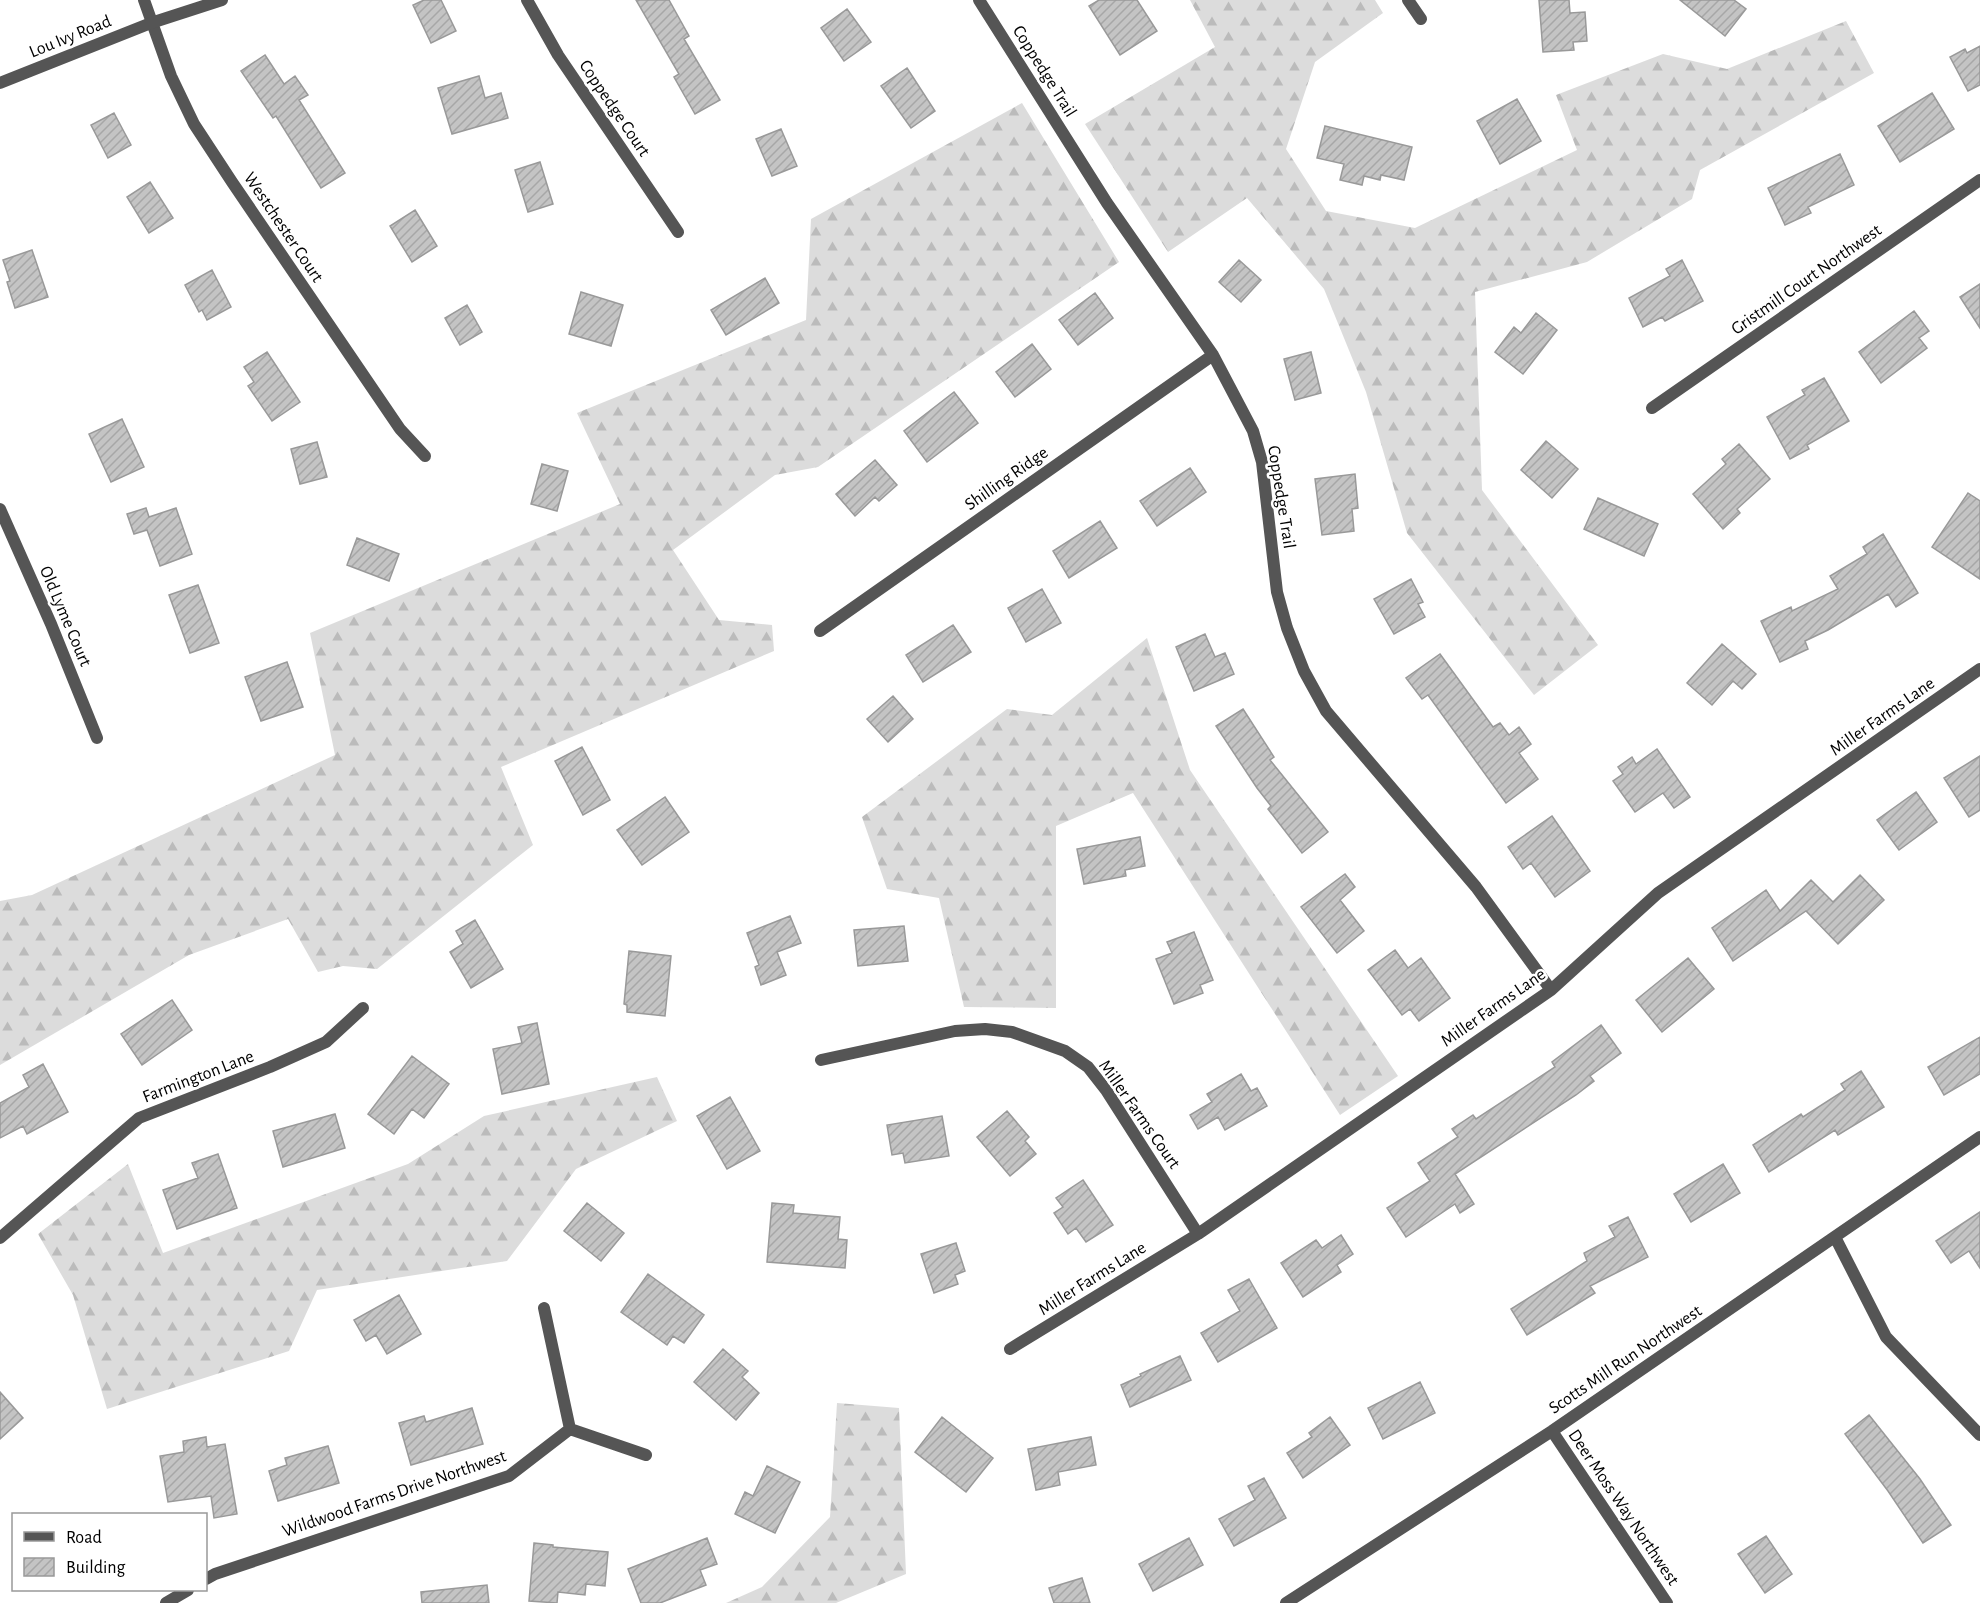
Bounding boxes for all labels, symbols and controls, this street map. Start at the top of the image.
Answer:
street label: Lou Ivy Road [27,12,114,61]
street label: Coppedge Trail [1009,23,1079,121]
street label: Coppedge Court [575,57,653,160]
street label: Westchester Court [240,169,327,286]
street label: Gristmill Court Northwest [1728,221,1885,338]
street label: Shilling Ridge [962,444,1051,514]
street label: Coppedge Trail [1264,444,1298,550]
street label: Old Lyme Court [36,564,94,669]
street label: Miller Farms Lane [1827,674,1938,759]
street label: Miller Farms Lane [1438,965,1549,1050]
street label: Farmington Lane [140,1047,257,1106]
street label: Miller Farms Court [1095,1057,1183,1172]
street label: Miller Farms Lane [1036,1239,1149,1319]
street label: Scotts Mill Run Northwest [1546,1302,1705,1418]
street label: Deer Moss Way Northwest [1564,1426,1682,1589]
street label: Wildwood Farms Drive Northwest [280,1447,509,1541]
legend [12,1513,207,1591]
text: Road [66,1529,102,1547]
text: Building [66,1559,126,1577]

